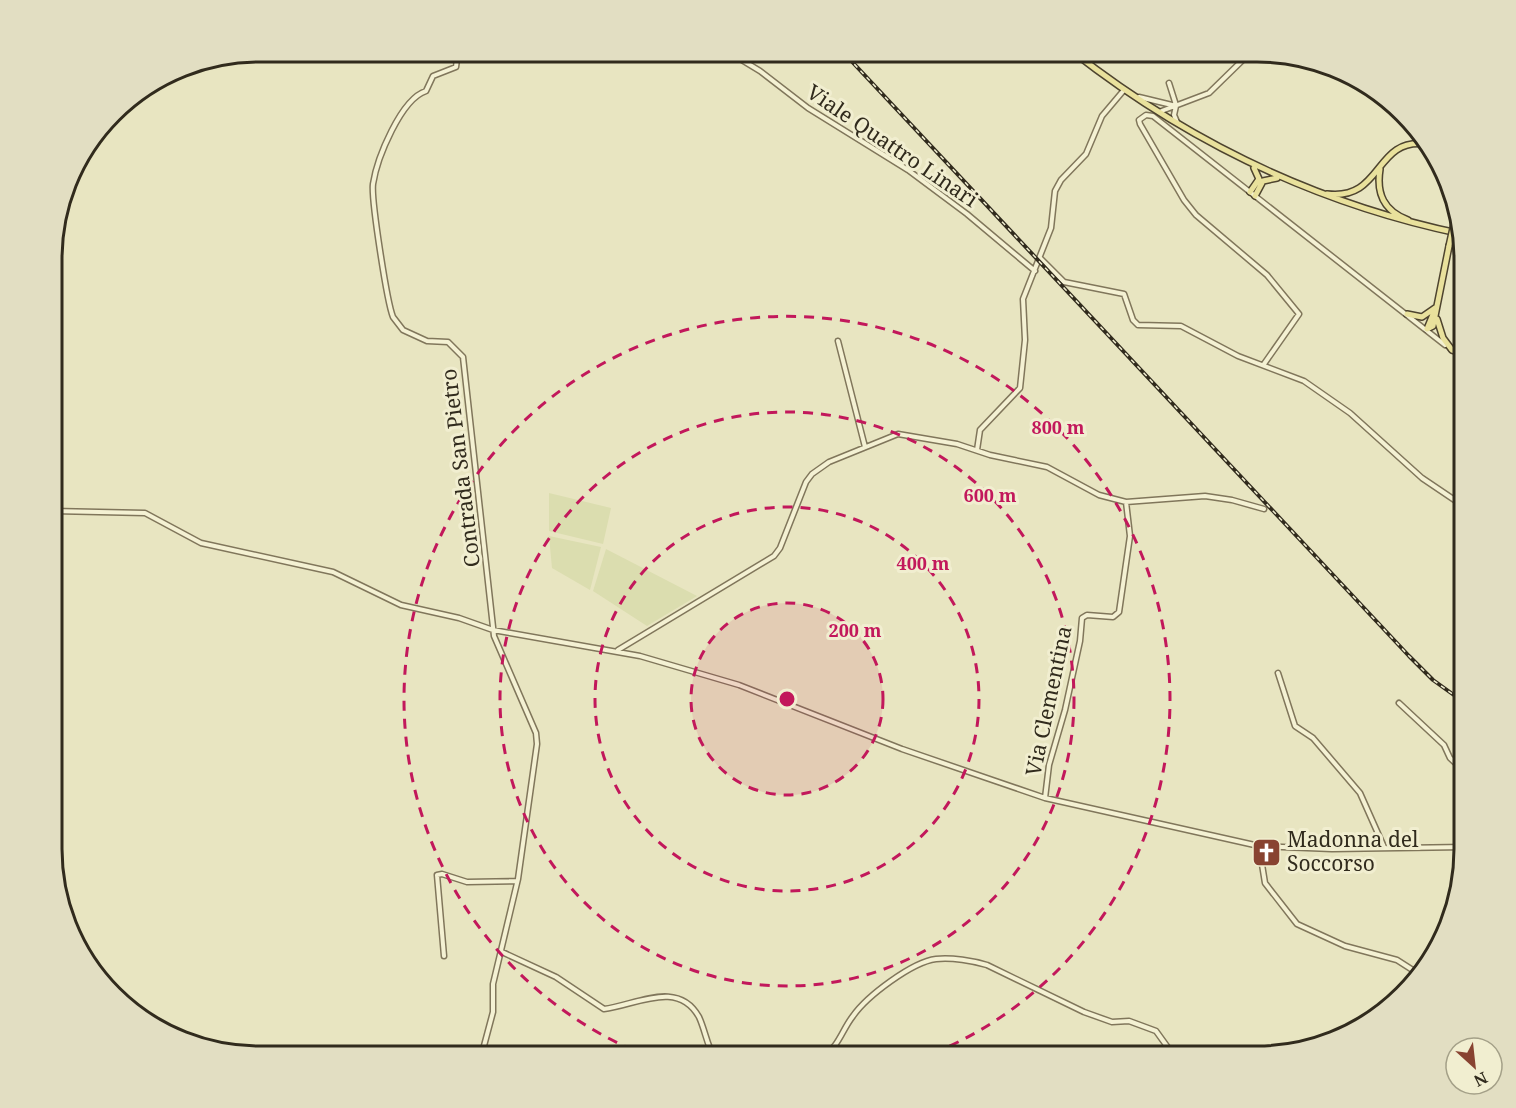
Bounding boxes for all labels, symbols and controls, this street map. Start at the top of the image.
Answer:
street label: Viale Quattro Linari [802,77,984,213]
street label: Contrada San Pietro [434,367,486,569]
text: 800 m [1032,415,1085,439]
text: 600 m [964,483,1017,507]
text: 400 m [897,551,950,575]
text: 200 m [829,618,882,642]
street label: Via Clementina [1018,623,1078,778]
centre of rings [777,689,797,709]
place label: Madonna del Soccorso [1287,825,1419,877]
church icon: Madonna del Soccorso [1250,836,1282,868]
north arrow [1444,1036,1504,1096]
text: N [1470,1067,1491,1092]

